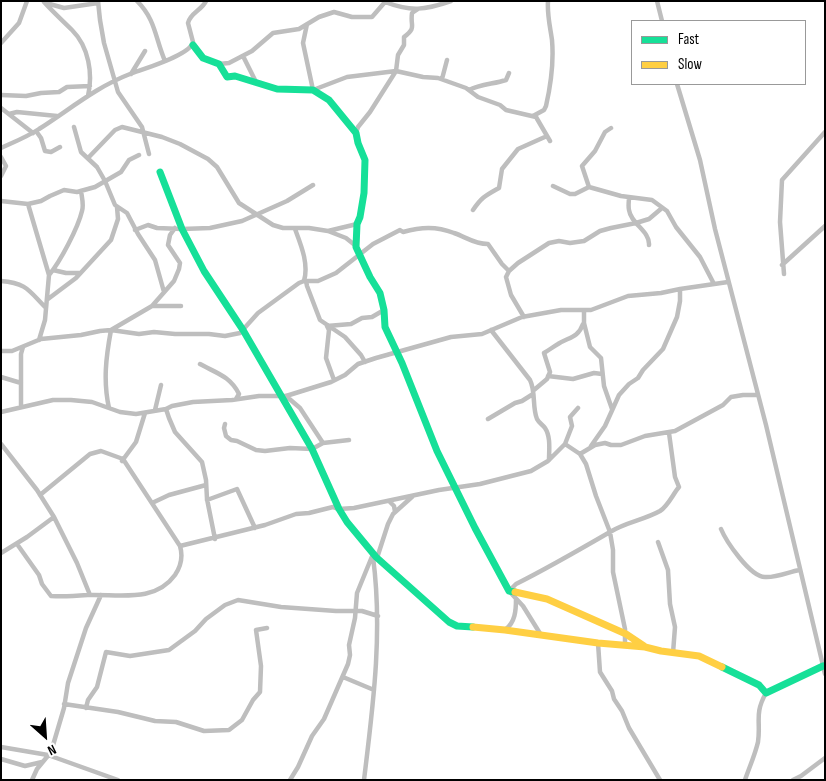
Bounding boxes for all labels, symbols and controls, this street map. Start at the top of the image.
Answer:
legend [631,20,806,85]
text: Fast [678,30,699,49]
text: Slow [678,55,702,74]
north arrow [20,711,70,761]
text: N [45,741,59,759]

